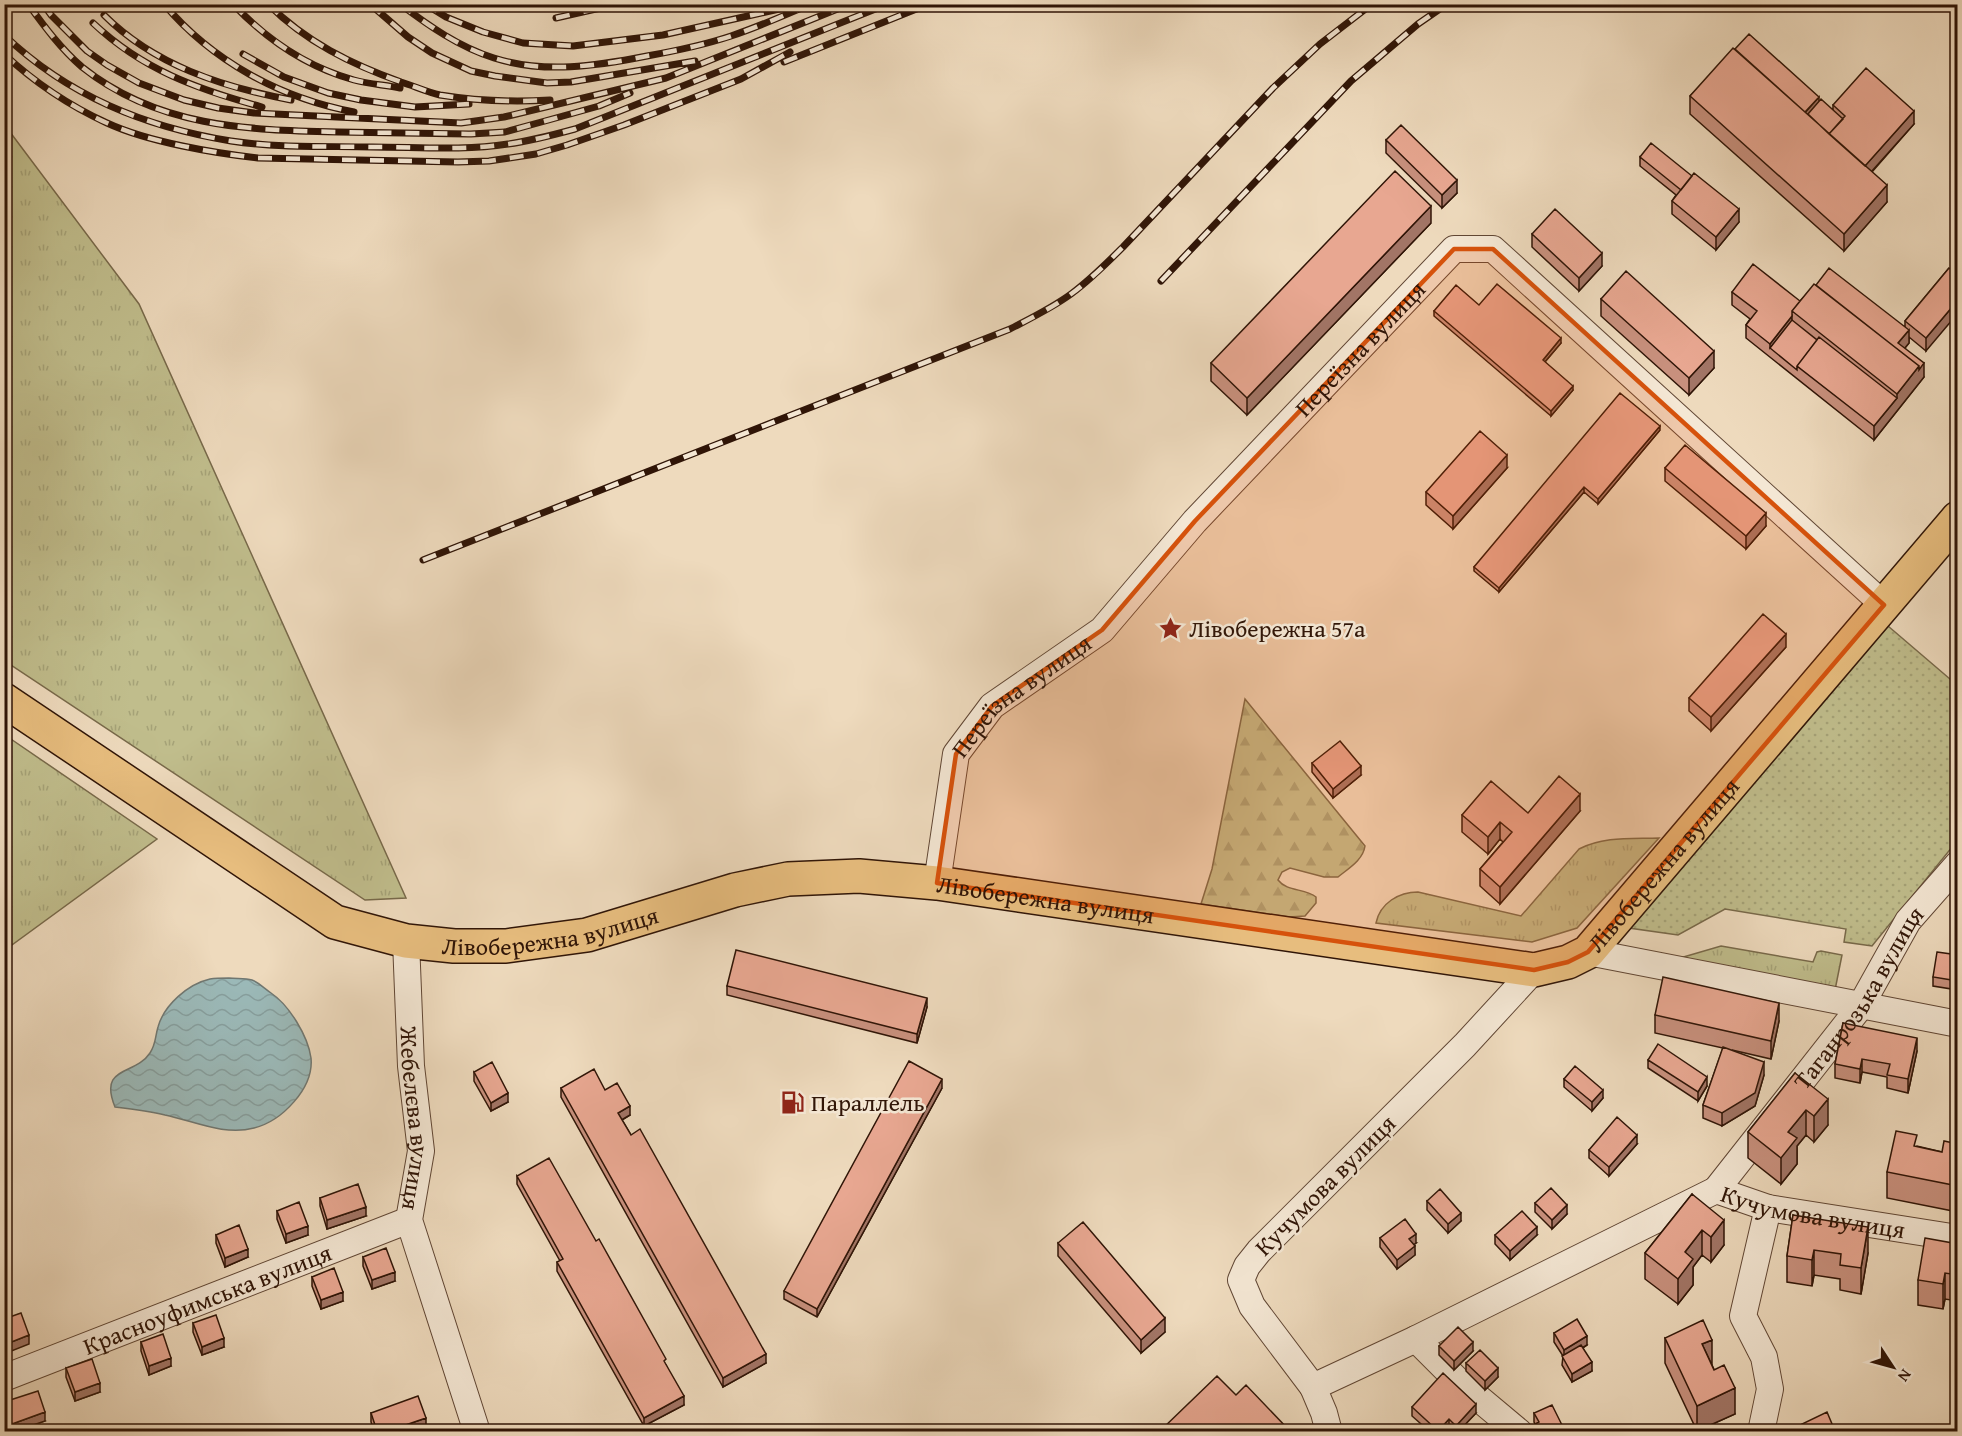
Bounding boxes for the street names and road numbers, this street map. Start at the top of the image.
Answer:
street label: Переїзна вулиця [1286,272,1433,424]
street label: Переїзна вулиця [942,625,1098,764]
street label: Лівобережна вулиця [1578,770,1747,959]
street label: Лівобережна вулиця [935,866,1157,932]
street label: Лівобережна вулиця [440,897,662,964]
street label: Таганрозька вулиця [1785,898,1931,1096]
street label: Жебелєва вулиця [392,1024,439,1213]
street label: Кучумова вулиця [1246,1106,1404,1264]
street label: Кучумова вулиця [1716,1176,1908,1247]
street label: Красноуфимська вулиця [78,1234,337,1363]

